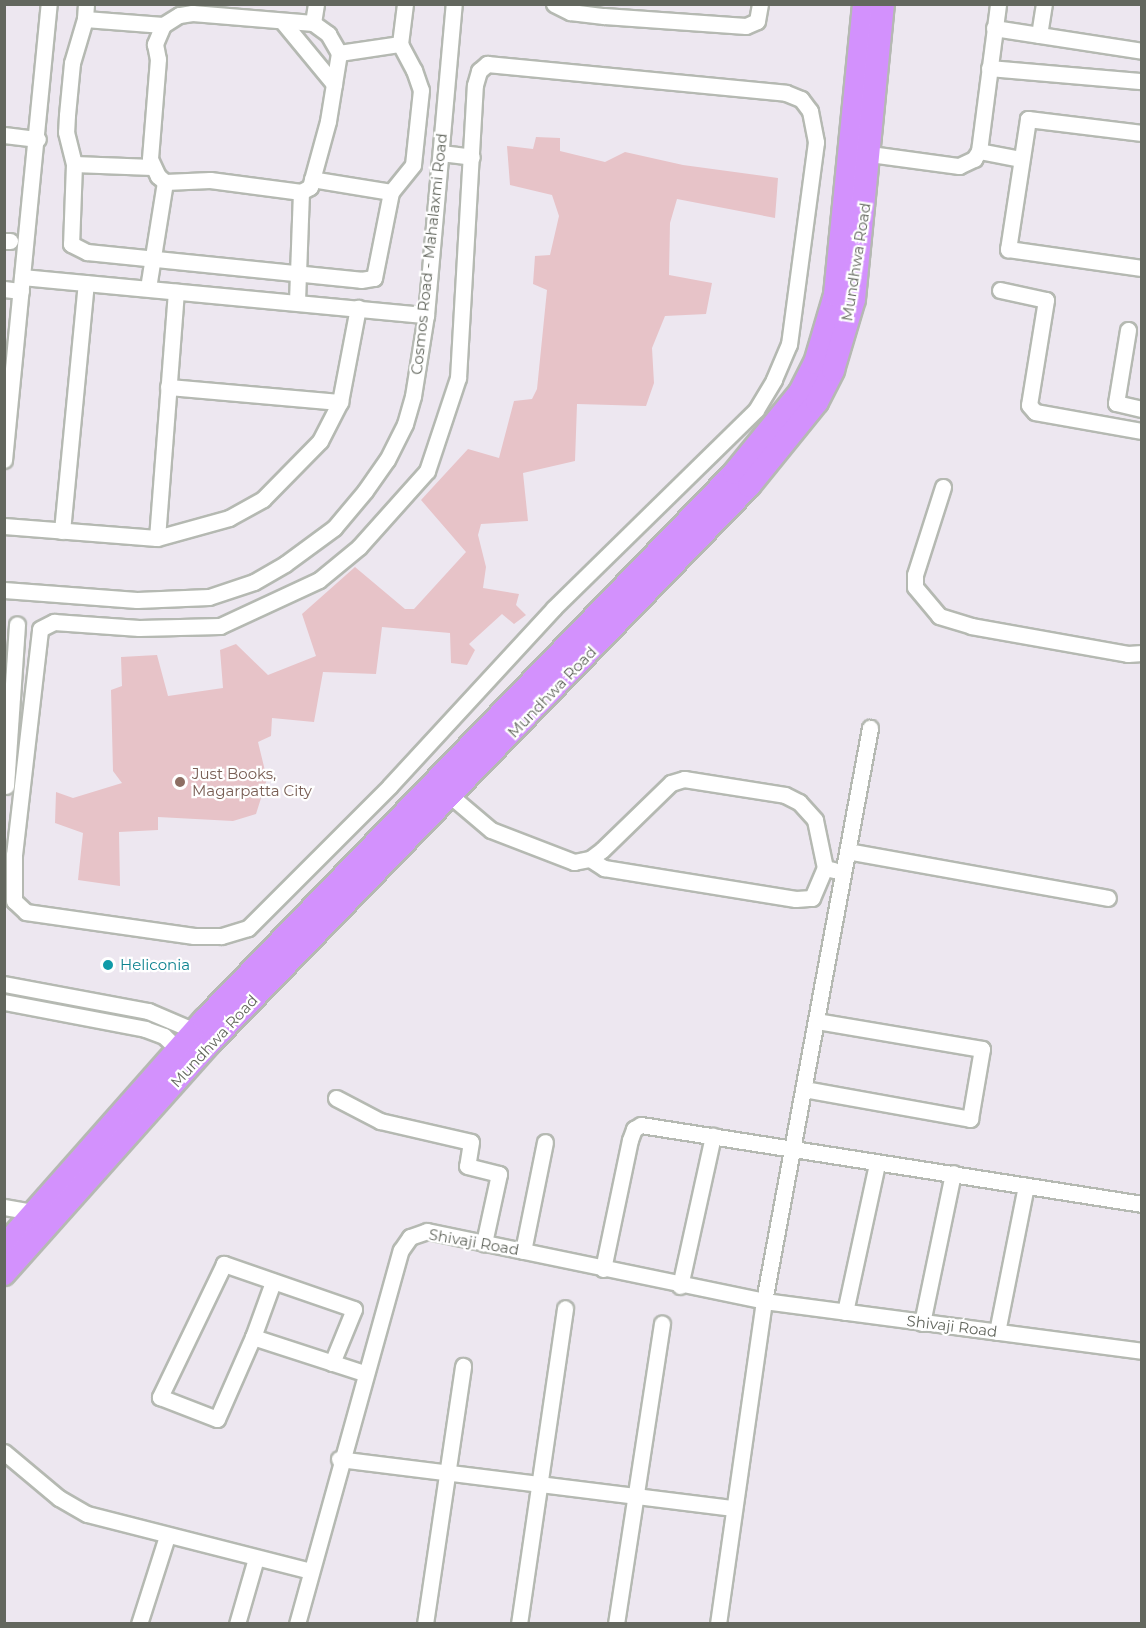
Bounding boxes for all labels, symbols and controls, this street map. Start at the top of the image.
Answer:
street label: Cosmos Road - Mahalaxmi Road [407,132,451,376]
street label: Mundhwa Road [838,202,874,322]
street label: Mundhwa Road [504,643,600,741]
place label: Just Books, Magarpatta City [192,764,312,799]
marker: Just Books, Magarpatta City [173,775,187,789]
place label: Heliconia [120,956,190,974]
marker: Heliconia [101,958,115,972]
street label: Mundhwa Road [167,991,261,1091]
street label: Shivaji Road [427,1225,521,1259]
street label: Shivaji Road [906,1311,998,1341]

